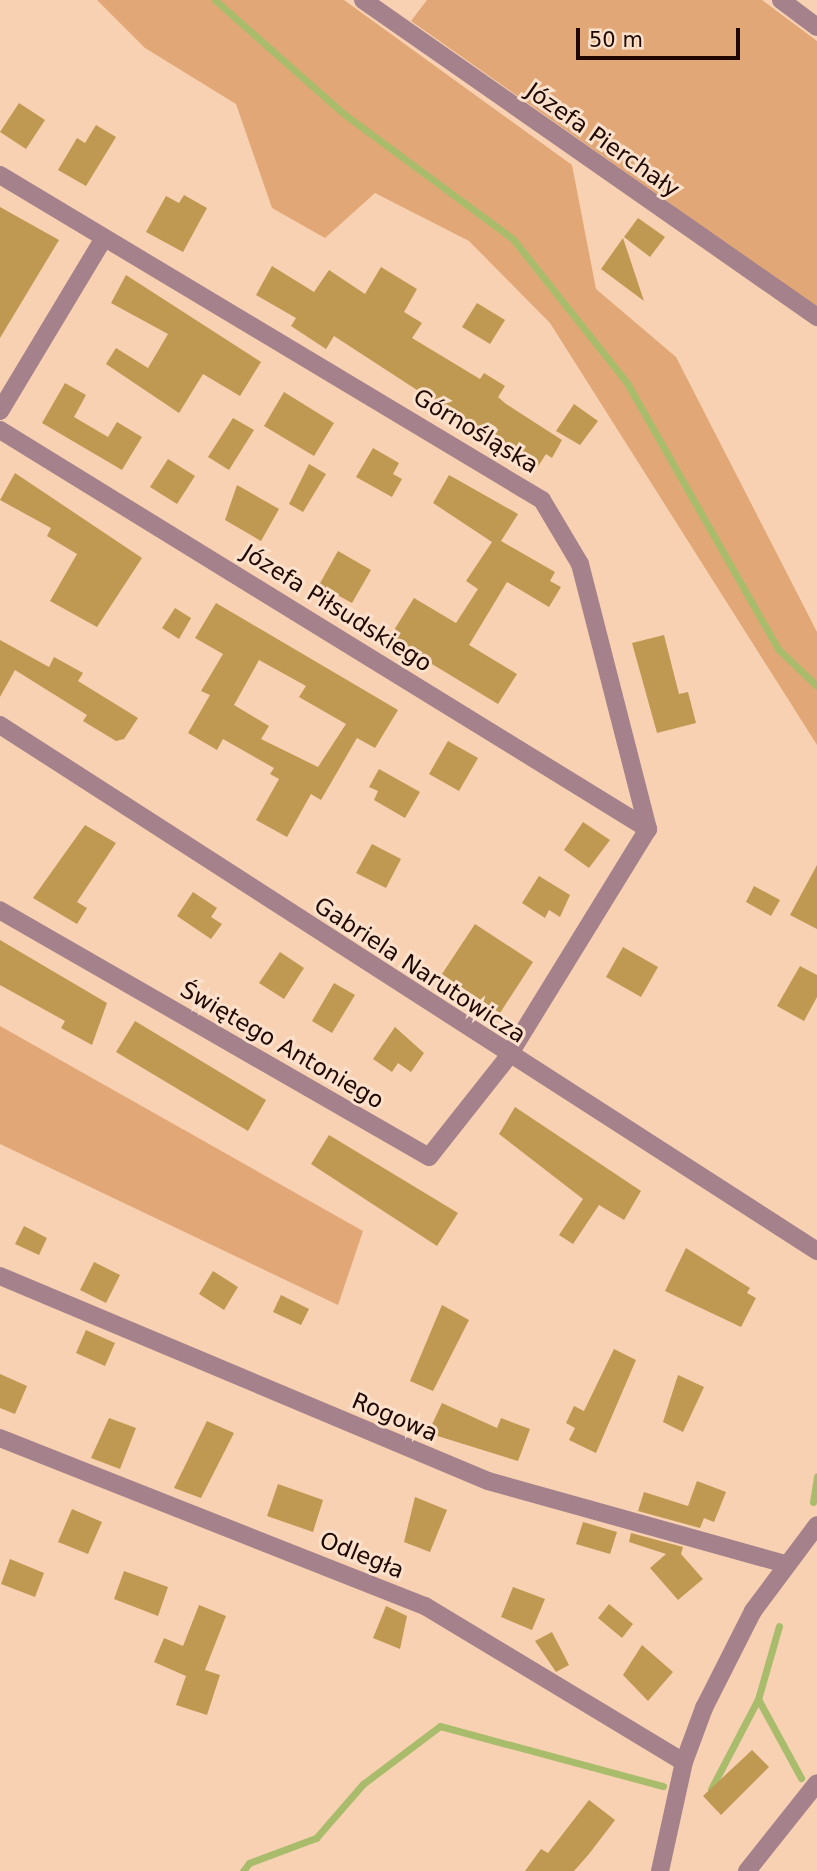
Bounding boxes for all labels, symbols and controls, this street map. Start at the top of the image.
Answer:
scale bar [579,14,744,58]
text: 50 m [589,28,643,52]
street label: Józefa Pierchały [521,77,685,203]
street label: Górnośląska [408,383,544,479]
street label: Józefa Piłsudskiego [237,538,437,678]
street label: Gabriela Narutowicza [309,891,531,1049]
street label: Świętego Antoniego [175,975,389,1115]
street label: Rogowa [348,1387,442,1447]
street label: Odległa [316,1526,408,1584]

